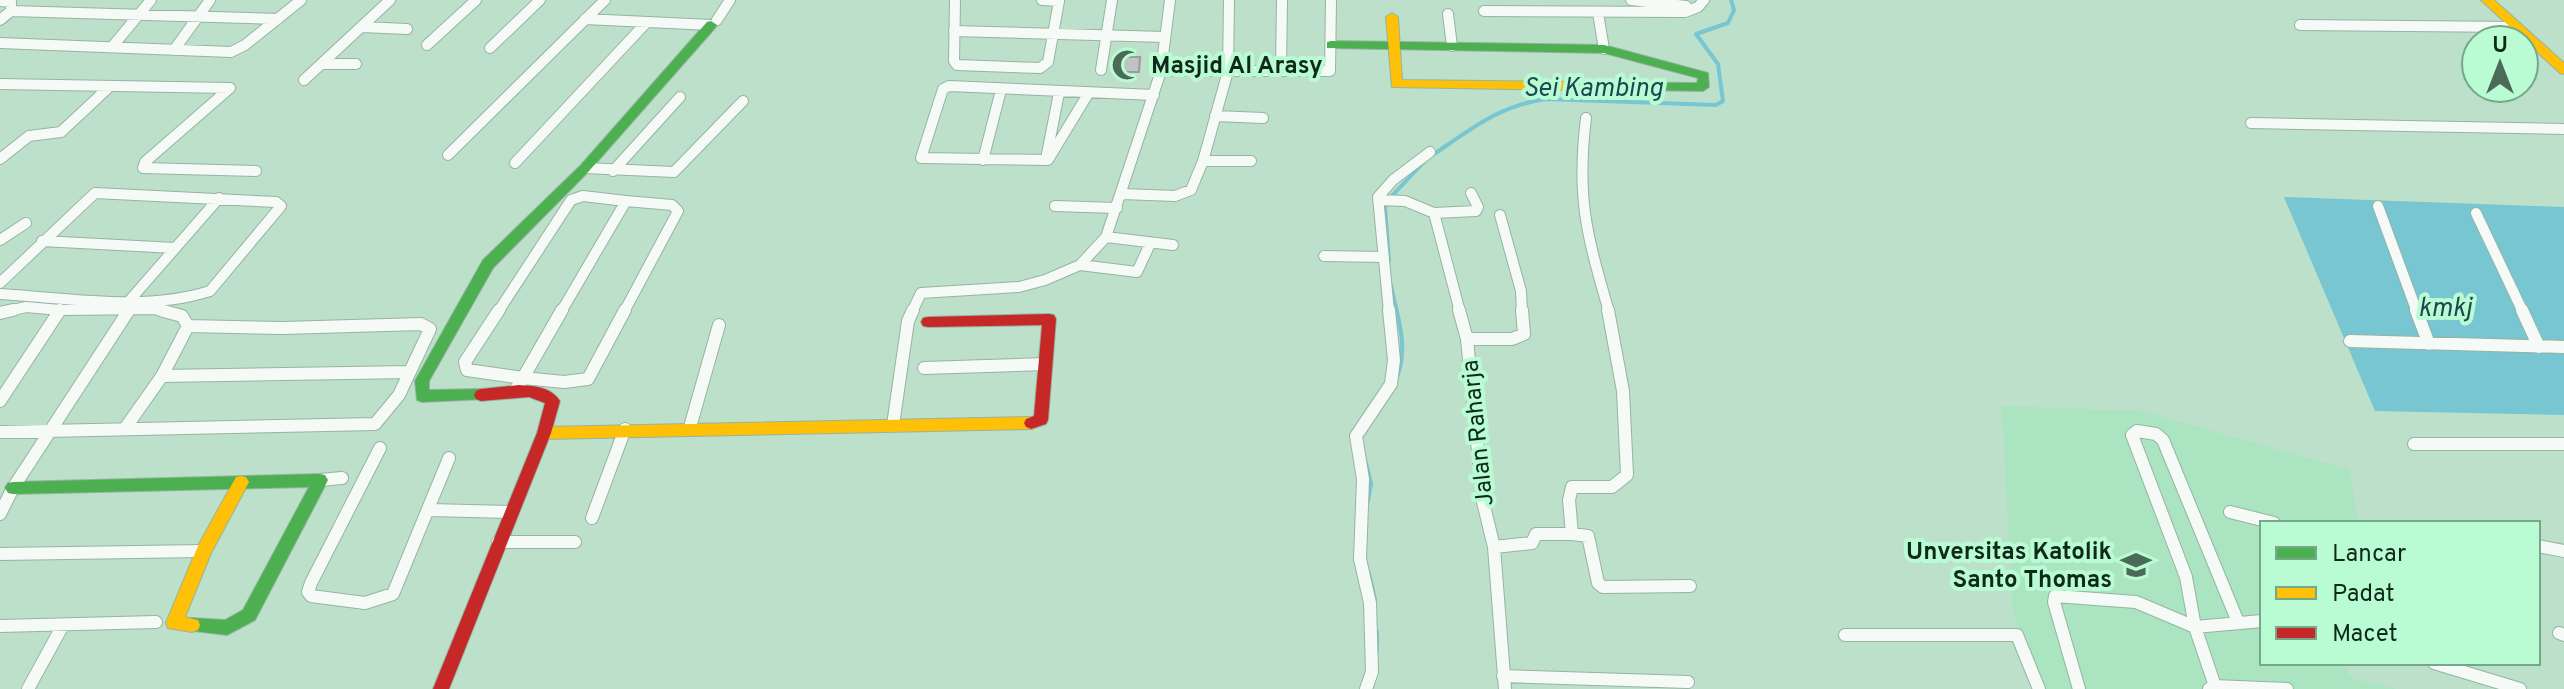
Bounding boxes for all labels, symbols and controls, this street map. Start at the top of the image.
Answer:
north arrow [2460,24,2540,104]
text: U [2492,33,2508,60]
mosque icon: Masjid Al Arasy [1110,48,1144,82]
place label: Masjid Al Arasy [1151,52,1323,82]
water label: Sei Kambing [1523,73,1664,106]
water label: kmkj [2418,293,2473,326]
street label: Jalan Raharja [1456,358,1502,507]
legend [2260,521,2540,665]
place label: Unversitas Katolik Santo Thomas [1906,538,2112,596]
text: Lancar [2332,540,2406,570]
school or university icon: Unversitas Katolik Santo Thomas [2119,548,2153,582]
text: Padat [2332,580,2394,610]
text: Macet [2332,620,2398,650]

